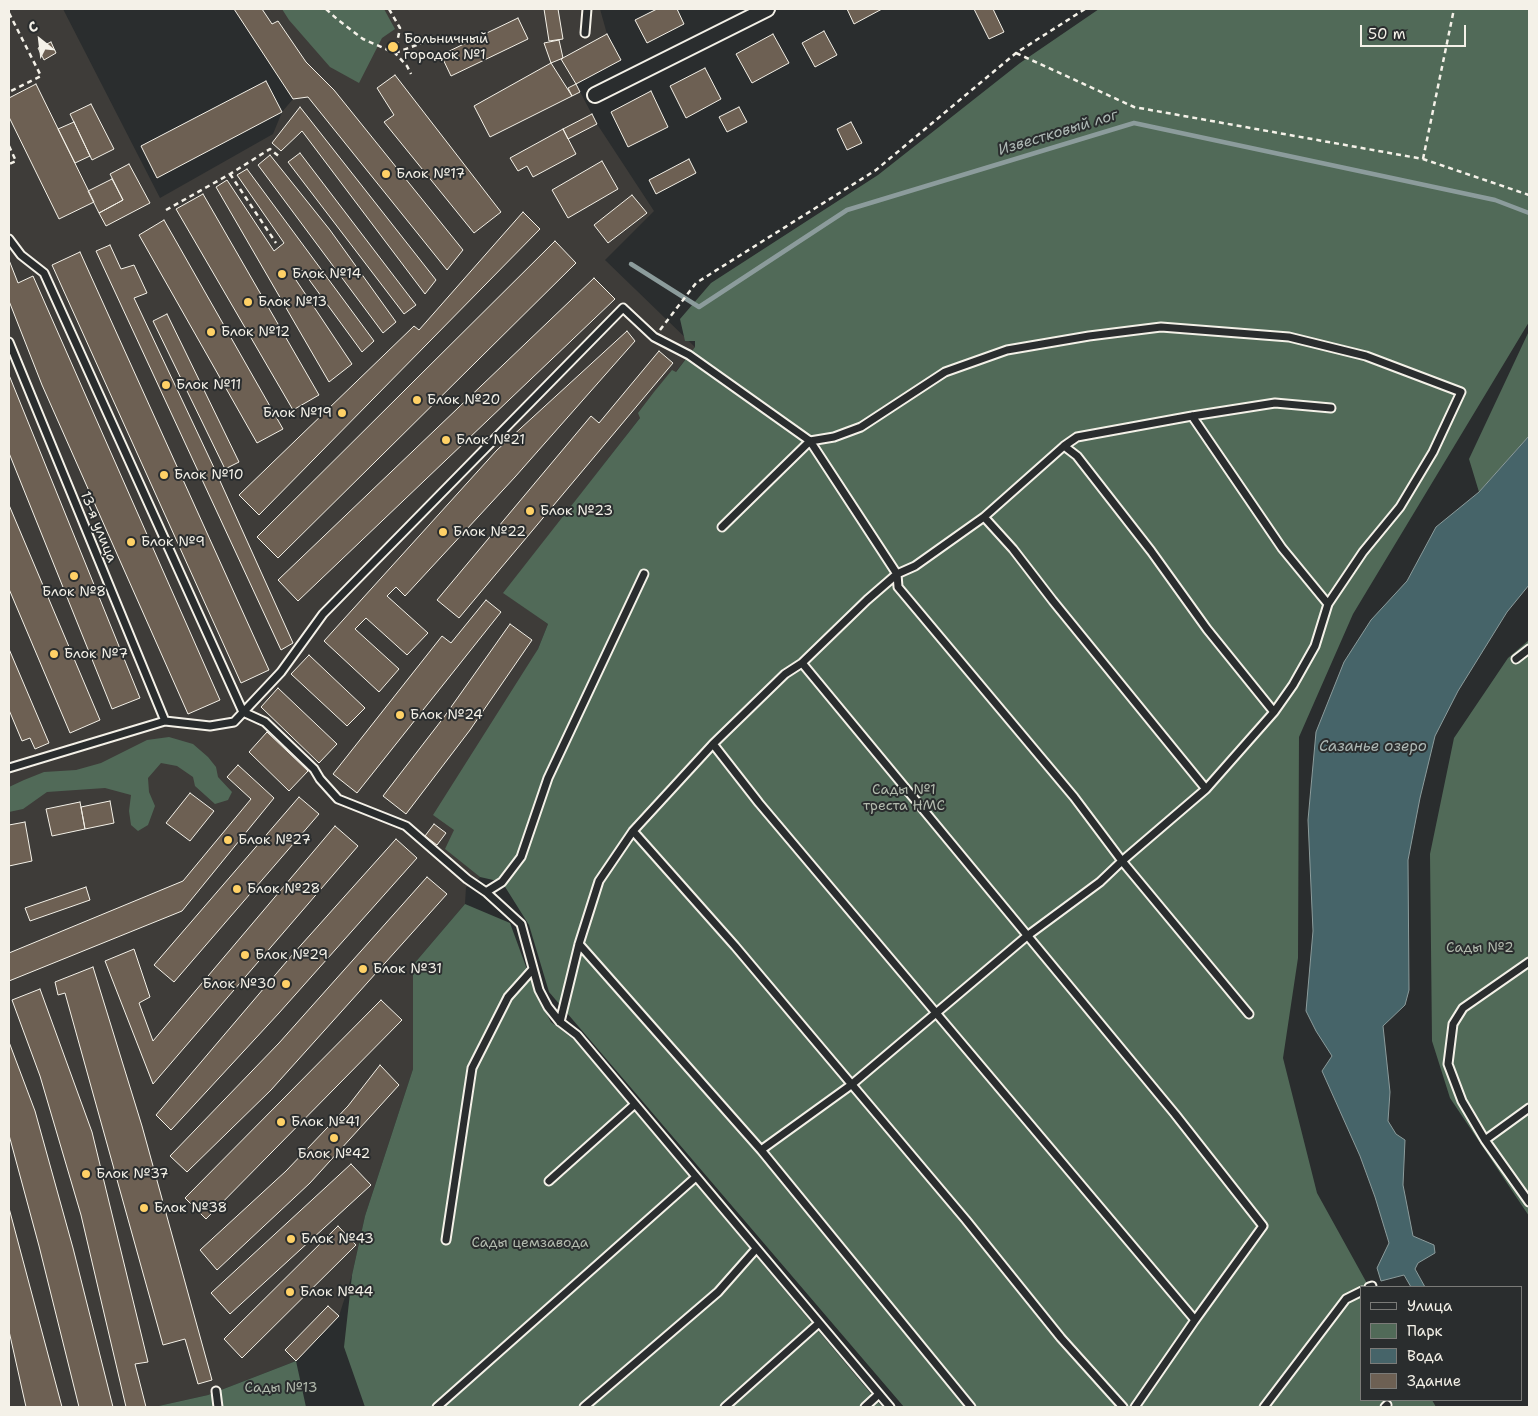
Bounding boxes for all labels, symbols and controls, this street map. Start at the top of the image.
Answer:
north arrow [15,15,65,65]
scale bar [1363,15,1469,47]
text: С [25,17,41,37]
text: 50 m [1368,24,1406,44]
place label: Больничный городок №1 [404,31,488,64]
marker: Больничный городок №1 [386,40,400,54]
water label: Известковый лог [996,106,1120,160]
place label: Блок №17 [396,166,465,182]
marker: Блок №17 [380,168,392,180]
place label: Блок №14 [292,266,361,282]
marker: Блок №14 [276,268,288,280]
place label: Блок №13 [258,294,327,310]
marker: Блок №13 [242,296,254,308]
place label: Блок №12 [221,324,290,340]
marker: Блок №12 [205,326,217,338]
place label: Блок №11 [176,377,241,393]
marker: Блок №11 [160,379,172,391]
place label: Блок №20 [427,392,500,408]
marker: Блок №20 [411,394,423,406]
place label: Блок №19 [263,405,332,421]
marker: Блок №19 [336,407,348,419]
place label: Блок №21 [456,432,525,448]
marker: Блок №21 [440,434,452,446]
place label: Блок №10 [174,467,243,483]
marker: Блок №10 [158,469,170,481]
street label: 13-я улица [76,489,120,565]
place label: Блок №23 [540,503,613,519]
marker: Блок №23 [524,505,536,517]
place label: Блок №22 [453,524,526,540]
marker: Блок №22 [437,526,449,538]
place label: Блок №9 [141,534,205,550]
marker: Блок №9 [125,536,137,548]
marker: Блок №8 [68,570,80,582]
place label: Блок №8 [42,584,106,600]
place label: Блок №7 [64,646,128,662]
marker: Блок №7 [48,648,60,660]
place label: Блок №24 [410,707,483,723]
marker: Блок №24 [394,709,406,721]
water label: Сазанье озеро [1319,738,1427,756]
park label: Сады №1 треста НМС [863,782,945,814]
place label: Блок №27 [238,832,311,848]
marker: Блок №27 [222,834,234,846]
place label: Блок №28 [247,881,320,897]
marker: Блок №28 [231,883,243,895]
park label: Сады №2 [1446,940,1514,956]
place label: Блок №29 [255,947,328,963]
marker: Блок №29 [239,949,251,961]
place label: Блок №31 [373,961,442,977]
marker: Блок №31 [357,963,369,975]
place label: Блок №30 [202,976,276,992]
marker: Блок №30 [280,978,292,990]
place label: Блок №41 [291,1114,360,1130]
marker: Блок №41 [275,1116,287,1128]
marker: Блок №42 [328,1132,340,1144]
place label: Блок №42 [298,1146,370,1162]
place label: Блок №37 [96,1166,169,1182]
marker: Блок №37 [80,1168,92,1180]
place label: Блок №38 [154,1200,227,1216]
marker: Блок №38 [138,1202,150,1214]
place label: Блок №43 [301,1231,374,1247]
marker: Блок №43 [285,1233,297,1245]
park label: Сады цемзавода [471,1235,589,1251]
place label: Блок №44 [300,1284,373,1300]
marker: Блок №44 [284,1286,296,1298]
legend [1360,1286,1523,1401]
text: Улица [1407,1296,1452,1316]
text: Парк [1407,1321,1443,1341]
text: Вода [1407,1346,1443,1366]
text: Здание [1407,1371,1461,1391]
park label: Сады №13 [245,1380,317,1396]

